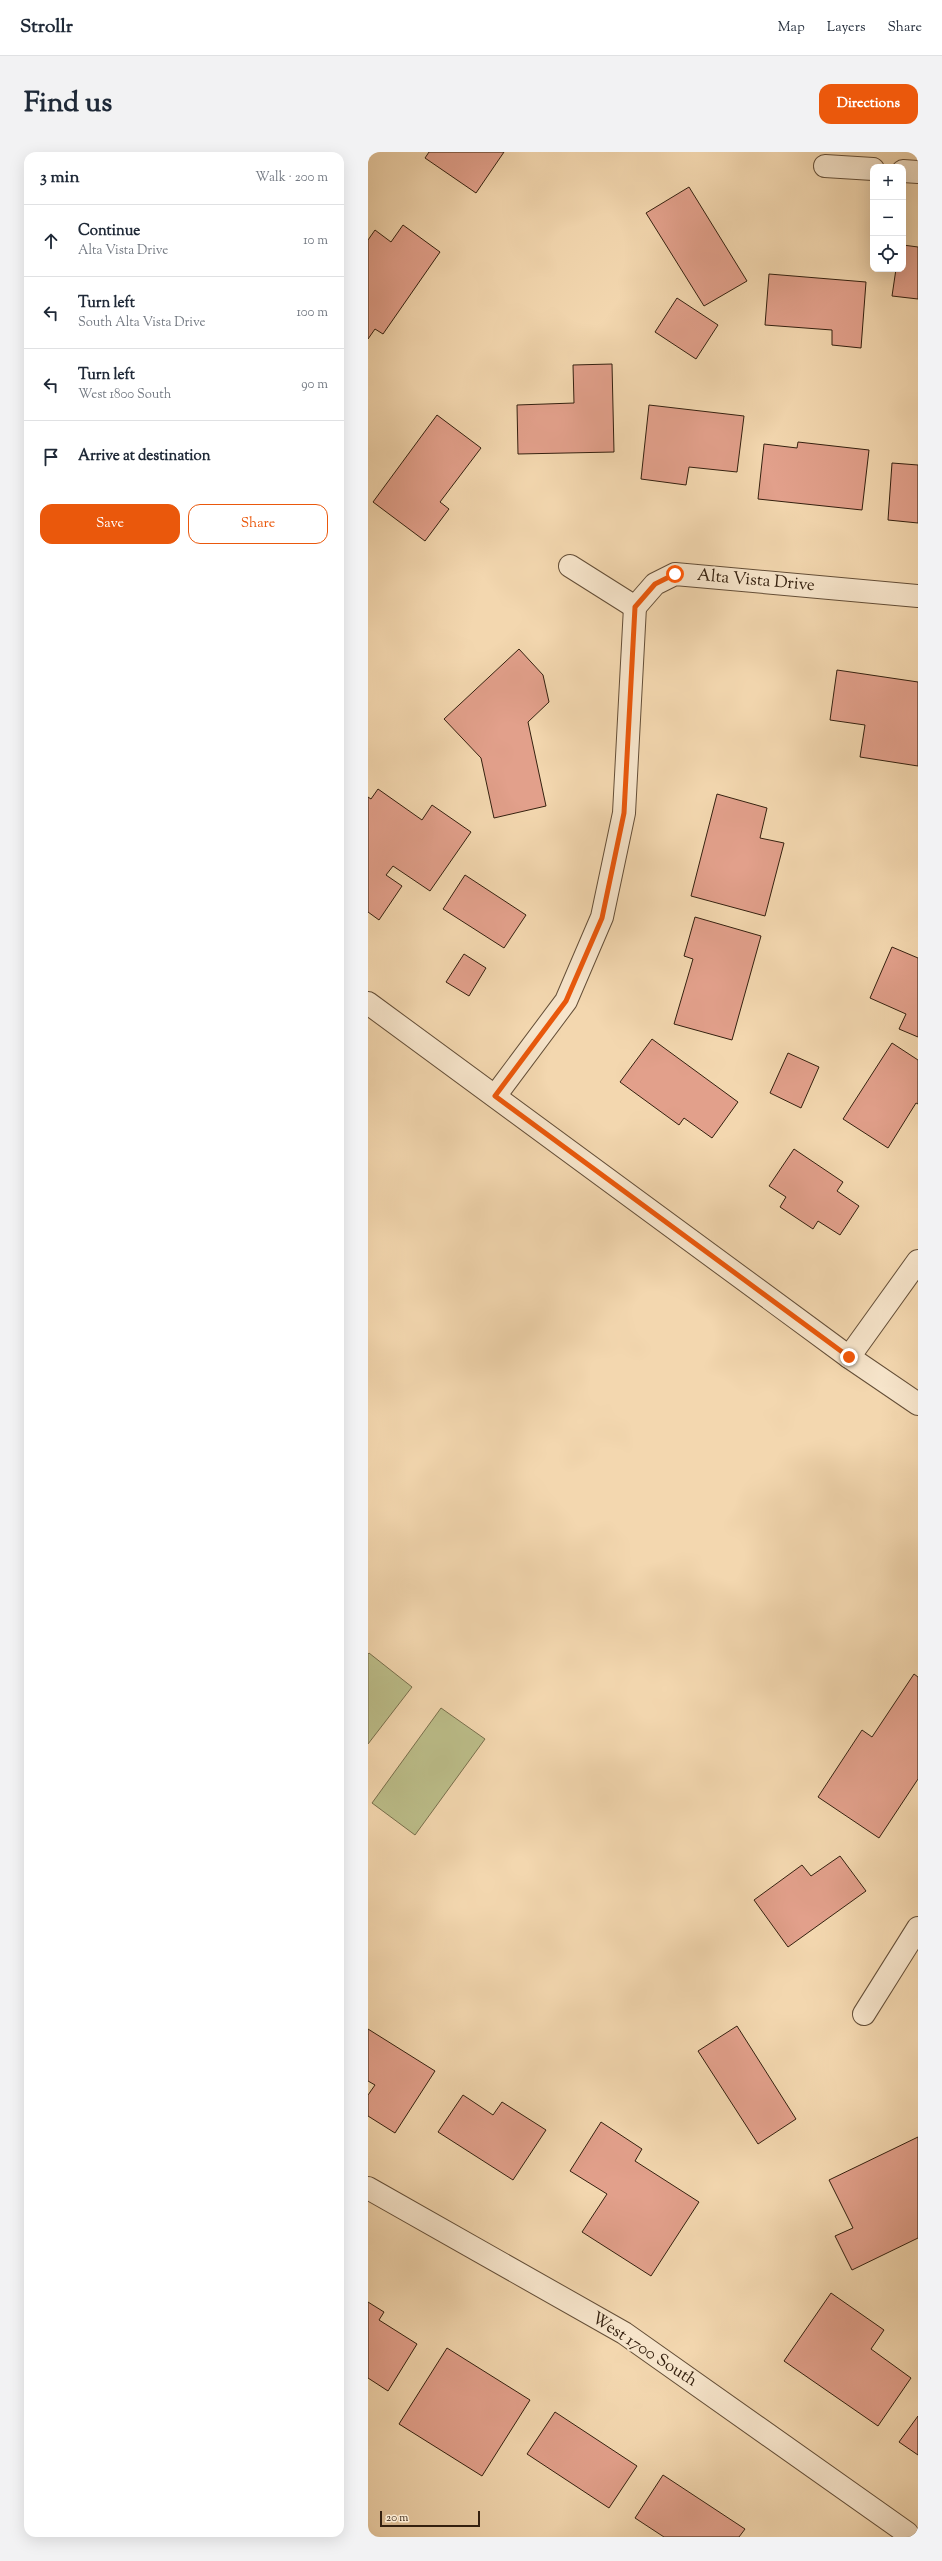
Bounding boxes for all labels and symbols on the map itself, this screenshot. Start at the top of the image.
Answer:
street label: Alta Vista Drive [696,564,816,598]
route start [666,565,684,583]
route end [840,1348,858,1366]
street label: West 1700 South [586,2307,702,2393]
scale bar [380,2509,480,2528]

